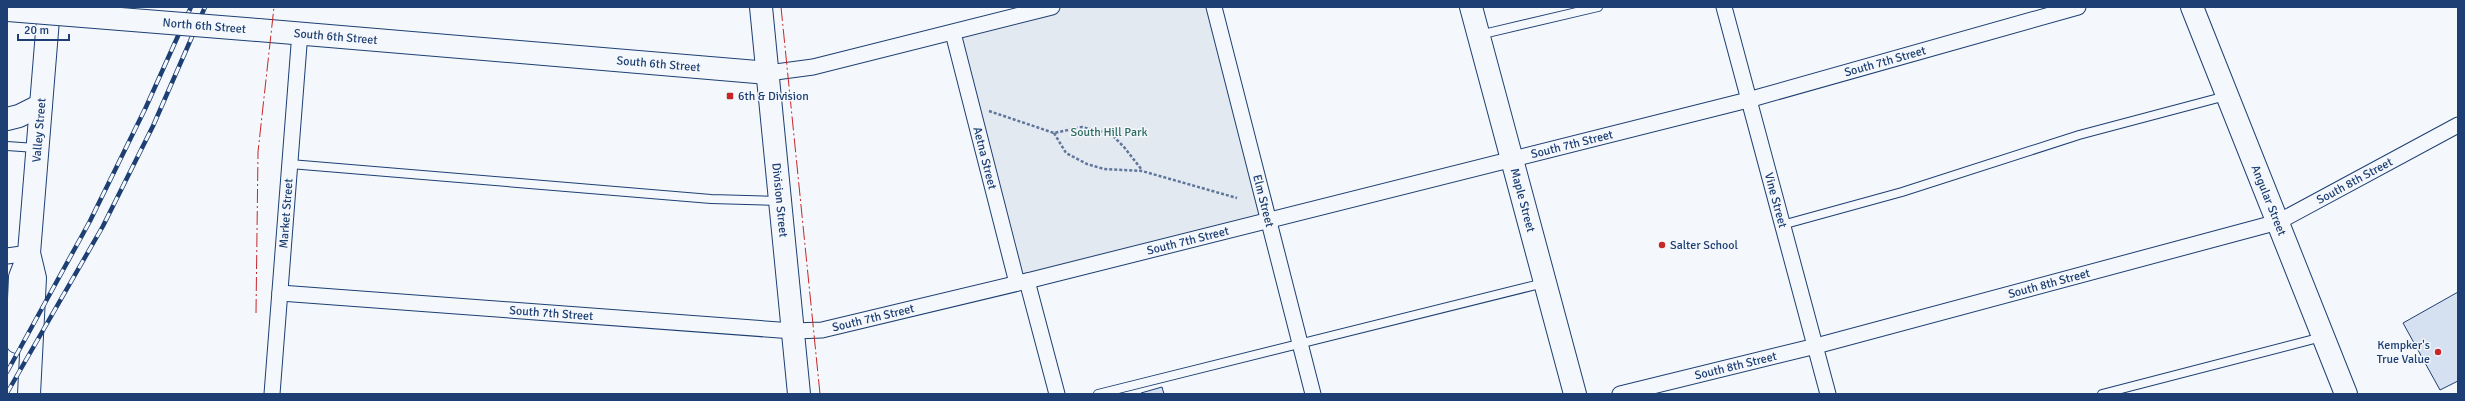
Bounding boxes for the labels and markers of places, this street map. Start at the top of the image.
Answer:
place label: 6th & Division [738,89,809,104]
marker: 6th & Division [725,91,735,101]
place label: Salter School [1670,238,1739,253]
marker: Salter School [1657,240,1667,250]
place label: Kempker's True Value [2377,338,2430,367]
marker: Kempker's True Value [2433,347,2443,357]

